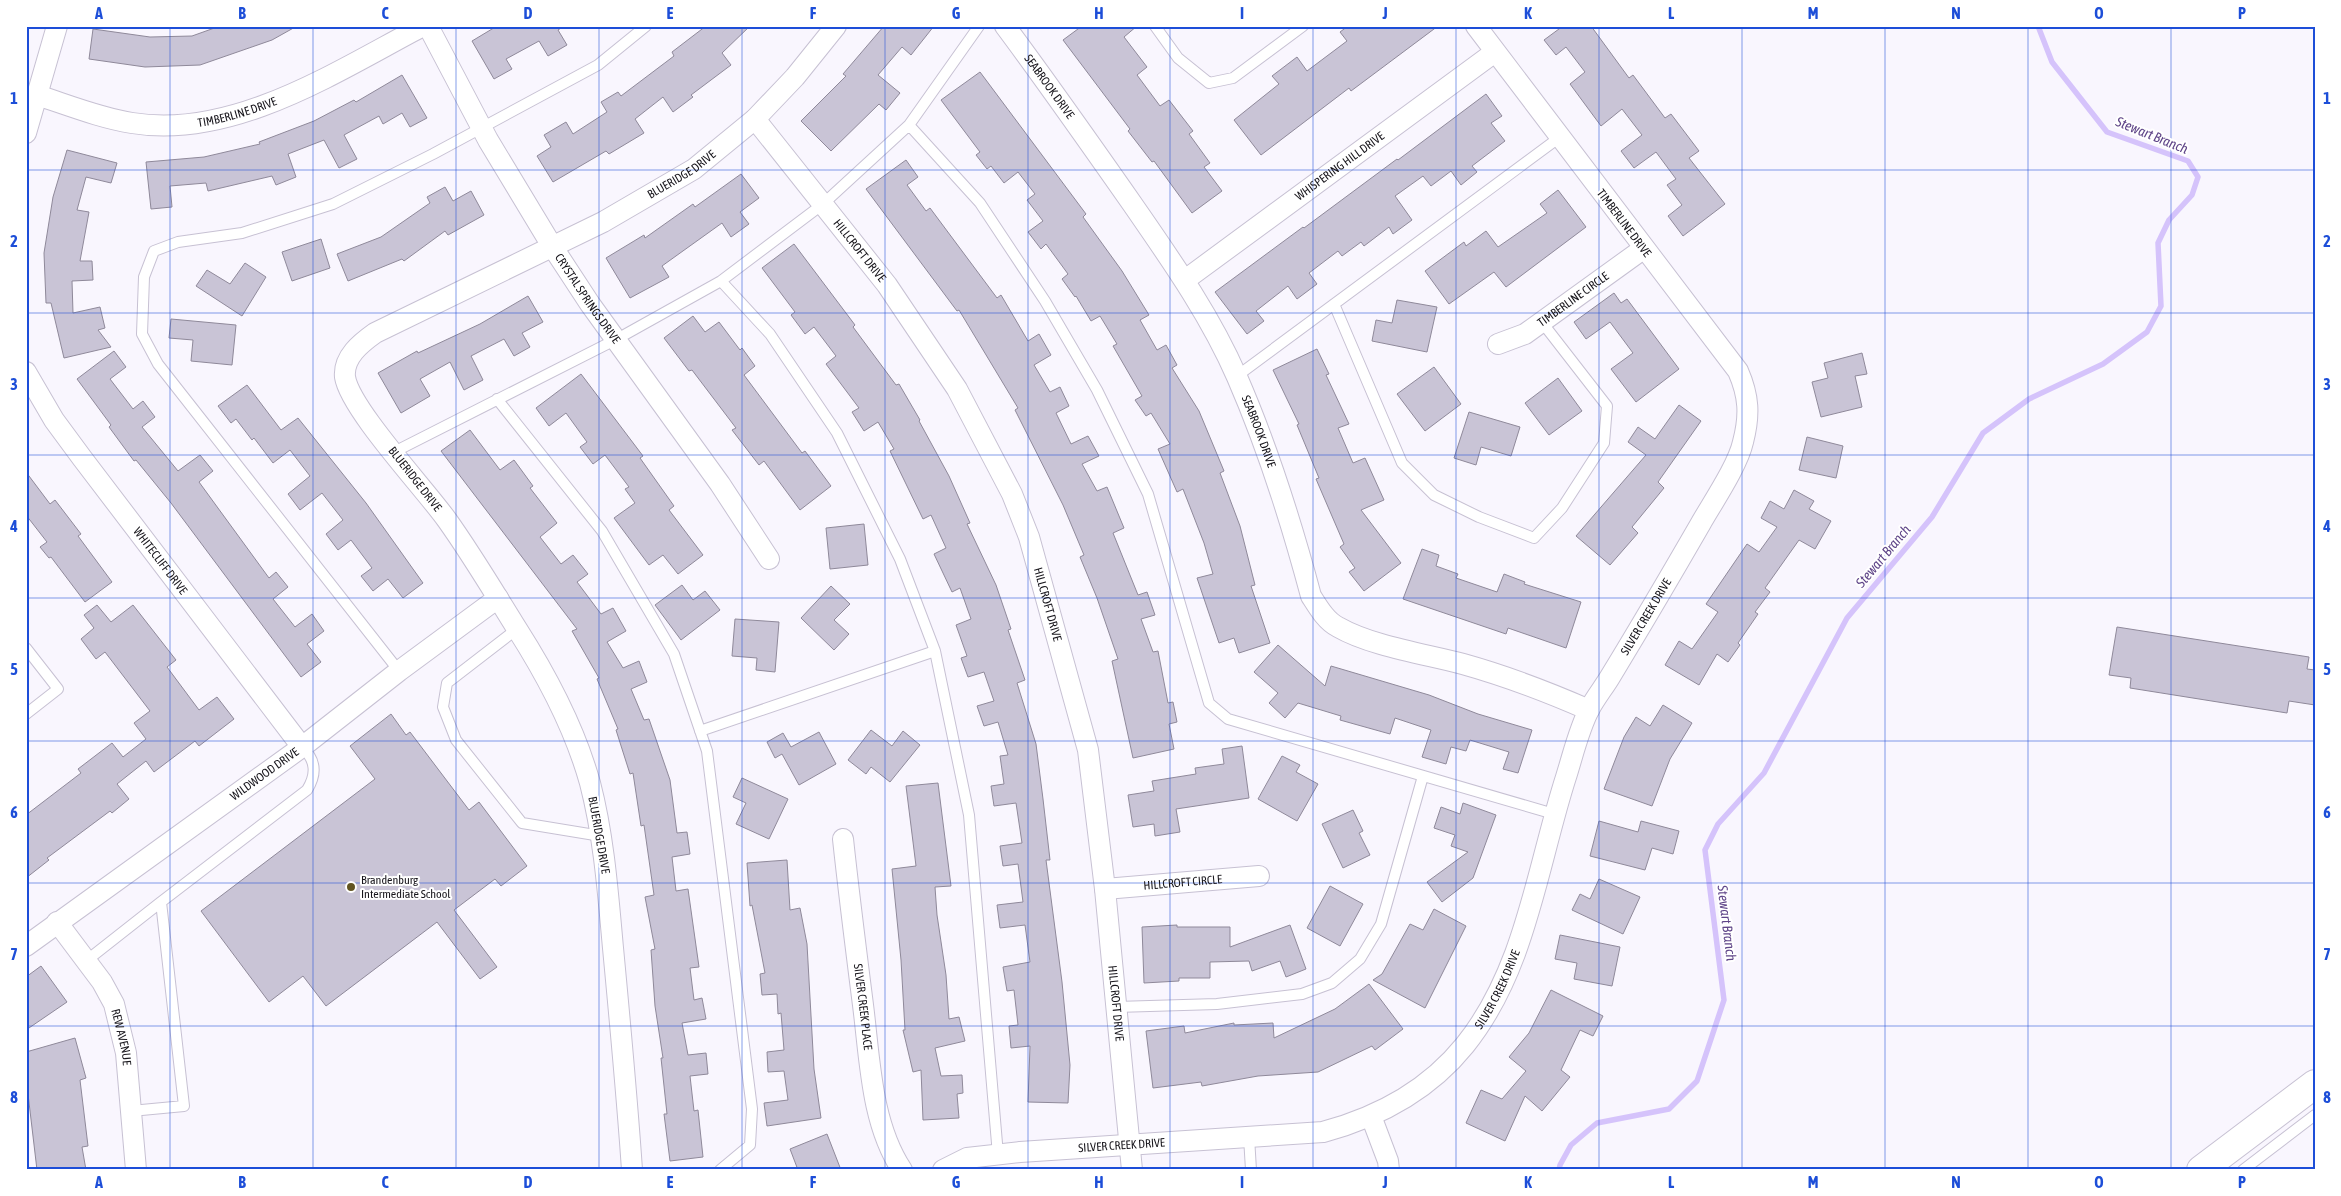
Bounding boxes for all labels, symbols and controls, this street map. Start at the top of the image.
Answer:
text: A [94,4,103,22]
text: B [238,4,246,22]
text: C [381,4,389,22]
text: D [524,4,533,22]
text: E [667,4,674,22]
text: F [810,4,817,22]
text: G [952,4,961,22]
text: H [1094,4,1104,22]
text: I [1240,4,1244,22]
text: J [1381,4,1388,22]
text: K [1524,4,1532,22]
text: L [1668,4,1675,22]
text: M [1808,4,1818,22]
text: N [1951,4,1961,22]
text: O [2094,4,2104,22]
text: P [2238,4,2246,22]
street label: SEABROOK DRIVE [1021,52,1077,122]
text: 1 [10,89,18,107]
text: 1 [2323,89,2331,107]
street label: TIMBERLINE DRIVE [197,94,279,130]
water label: Stewart Branch [2113,113,2191,157]
street label: WHISPERING HILL DRIVE [1292,129,1387,204]
street label: BLUERIDGE DRIVE [645,147,718,202]
street label: TIMBERLINE DRIVE [1594,186,1654,260]
street label: HILLCROFT DRIVE [830,216,889,285]
text: 2 [10,232,18,250]
text: 2 [2323,232,2331,250]
street label: CRYSTAL SPRINGS DRIVE [552,251,623,346]
street label: TIMBERLINE CIRCLE [1535,269,1611,330]
text: 3 [10,375,18,393]
text: 3 [2323,375,2331,393]
street label: SEABROOK DRIVE [1239,393,1279,469]
street label: BLUERIDGE DRIVE [385,444,445,514]
text: 4 [9,517,18,535]
text: 4 [2322,517,2331,535]
water label: Stewart Branch [1852,521,1914,591]
street label: WHITECLIFF DRIVE [130,525,190,597]
street label: HILLCROFT DRIVE [1031,566,1065,643]
street label: SILVER CREEK DRIVE [1618,576,1674,658]
text: 5 [10,660,18,678]
text: 5 [2323,660,2331,678]
street label: WILDWOOD DRIVE [228,745,301,803]
street label: BLUERIDGE DRIVE [585,795,613,875]
text: 6 [10,803,18,821]
text: 6 [2323,803,2331,821]
street label: HILLCROFT CIRCLE [1143,872,1223,893]
place label: Brandenburg Intermediate School [361,873,451,901]
marker: Brandenburg Intermediate School [345,881,357,893]
water label: Stewart Branch [1714,883,1740,962]
text: 7 [10,945,18,963]
text: 7 [2323,945,2331,963]
street label: SILVER CREEK DRIVE [1472,948,1523,1032]
street label: SILVER CREEK PLACE [851,963,875,1051]
street label: HILLCROFT DRIVE [1105,965,1127,1042]
street label: REW AVENUE [108,1007,134,1066]
text: 8 [10,1088,18,1106]
text: 8 [2323,1088,2331,1106]
street label: SILVER CREEK DRIVE [1078,1135,1165,1155]
text: A [94,1173,103,1191]
text: B [238,1173,246,1191]
text: C [381,1173,389,1191]
text: D [524,1173,533,1191]
text: E [667,1173,674,1191]
text: F [810,1173,817,1191]
text: G [952,1173,961,1191]
text: H [1094,1173,1104,1191]
text: I [1240,1173,1244,1191]
text: J [1381,1173,1388,1191]
text: K [1524,1173,1532,1191]
text: L [1668,1173,1675,1191]
text: M [1808,1173,1818,1191]
text: N [1951,1173,1961,1191]
text: O [2094,1173,2104,1191]
text: P [2238,1173,2246,1191]

